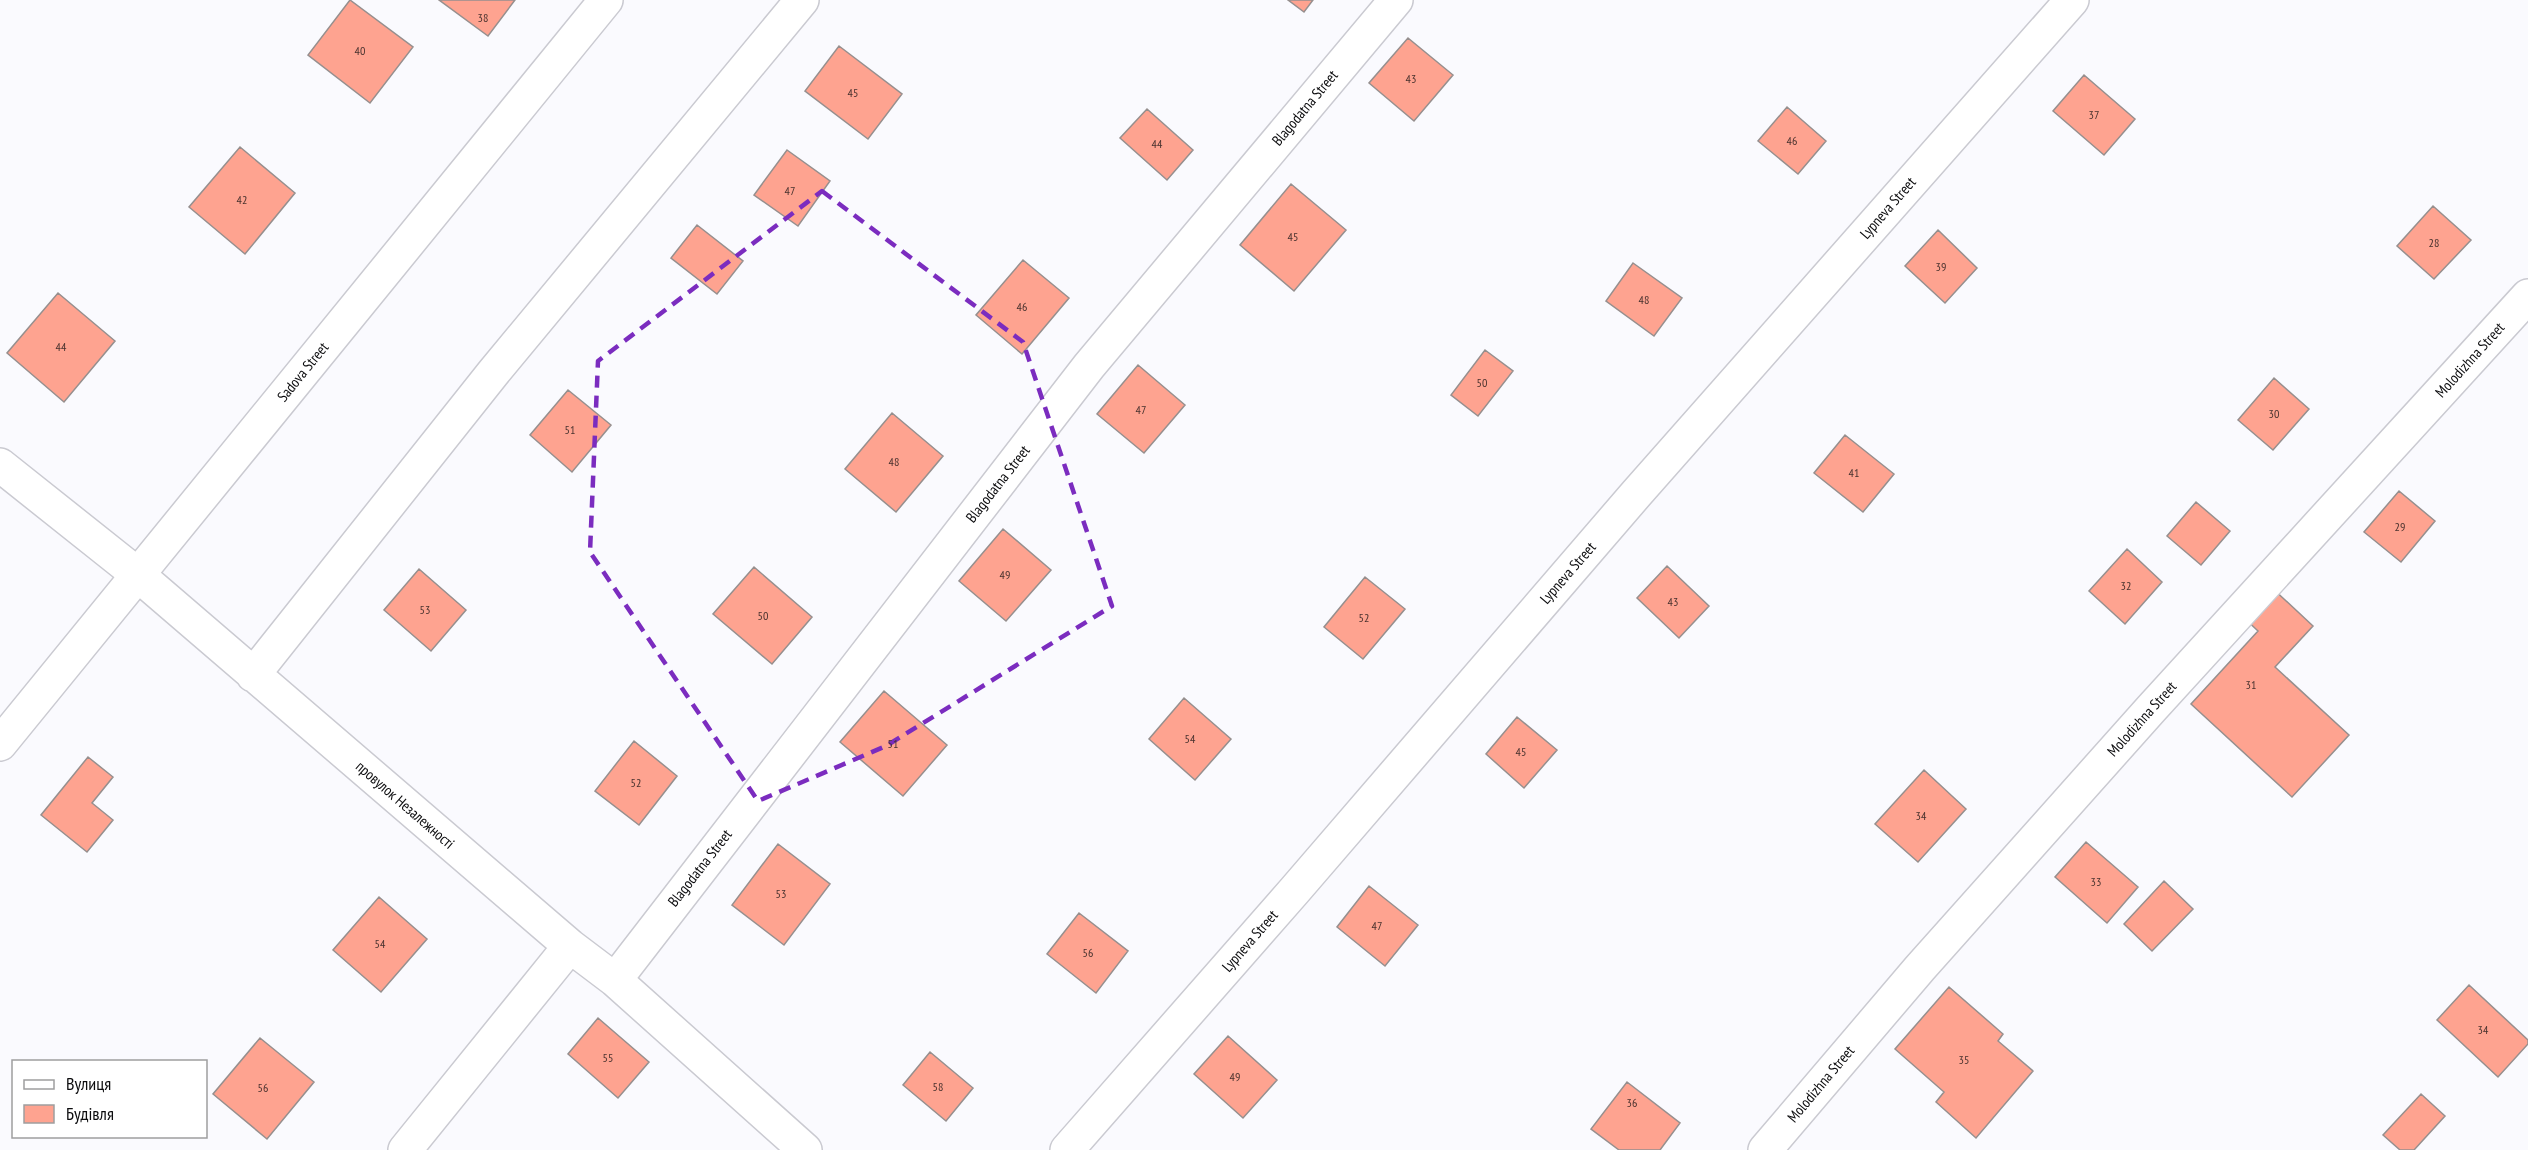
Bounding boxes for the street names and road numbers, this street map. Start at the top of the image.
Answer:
street label: Blagodatna Street [1267,66,1342,149]
street label: Lypneva Street [1856,173,1920,243]
street label: Molodizhna Street [2431,318,2508,401]
street label: Sadova Street [273,338,332,405]
street label: Blagodatna Street [962,441,1034,526]
street label: Lypneva Street [1536,538,1600,608]
street label: Molodizhna Street [2103,677,2180,760]
street label: провулок Незалежності [352,757,459,853]
street label: Blagodatna Street [664,825,736,910]
street label: Lypneva Street [1218,906,1282,976]
street label: Molodizhna Street [1783,1041,1858,1126]

